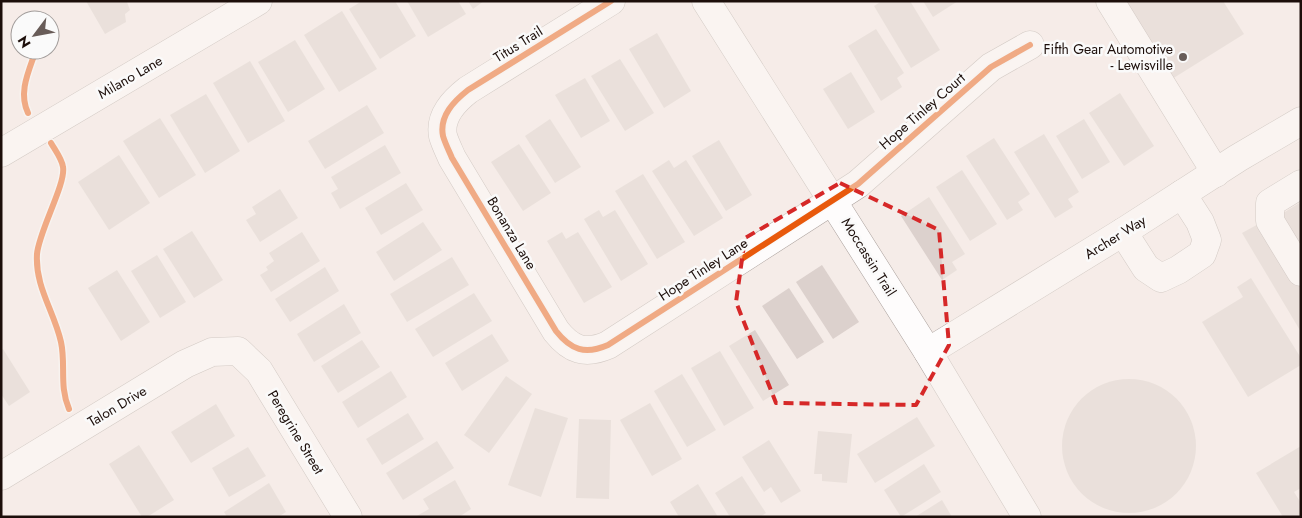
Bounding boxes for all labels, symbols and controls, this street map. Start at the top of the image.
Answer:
north arrow [10,10,60,60]
street label: Titus Trail [490,21,546,67]
text: N [13,32,35,52]
place label: Fifth Gear Automotive - Lewisville [1044,39,1173,75]
street label: Milano Lane [94,50,166,104]
marker: Fifth Gear Automotive - Lewisville [1177,51,1189,63]
street label: Hope Tinley Court [875,68,970,154]
street label: Bonanza Lane [482,193,542,273]
street label: Archer Way [1080,210,1150,264]
street label: Moccassin Trail [837,214,901,300]
street label: Hope Tinley Lane [654,233,752,305]
street label: Talon Drive [84,381,150,431]
street label: Peregrine Street [263,386,329,478]

